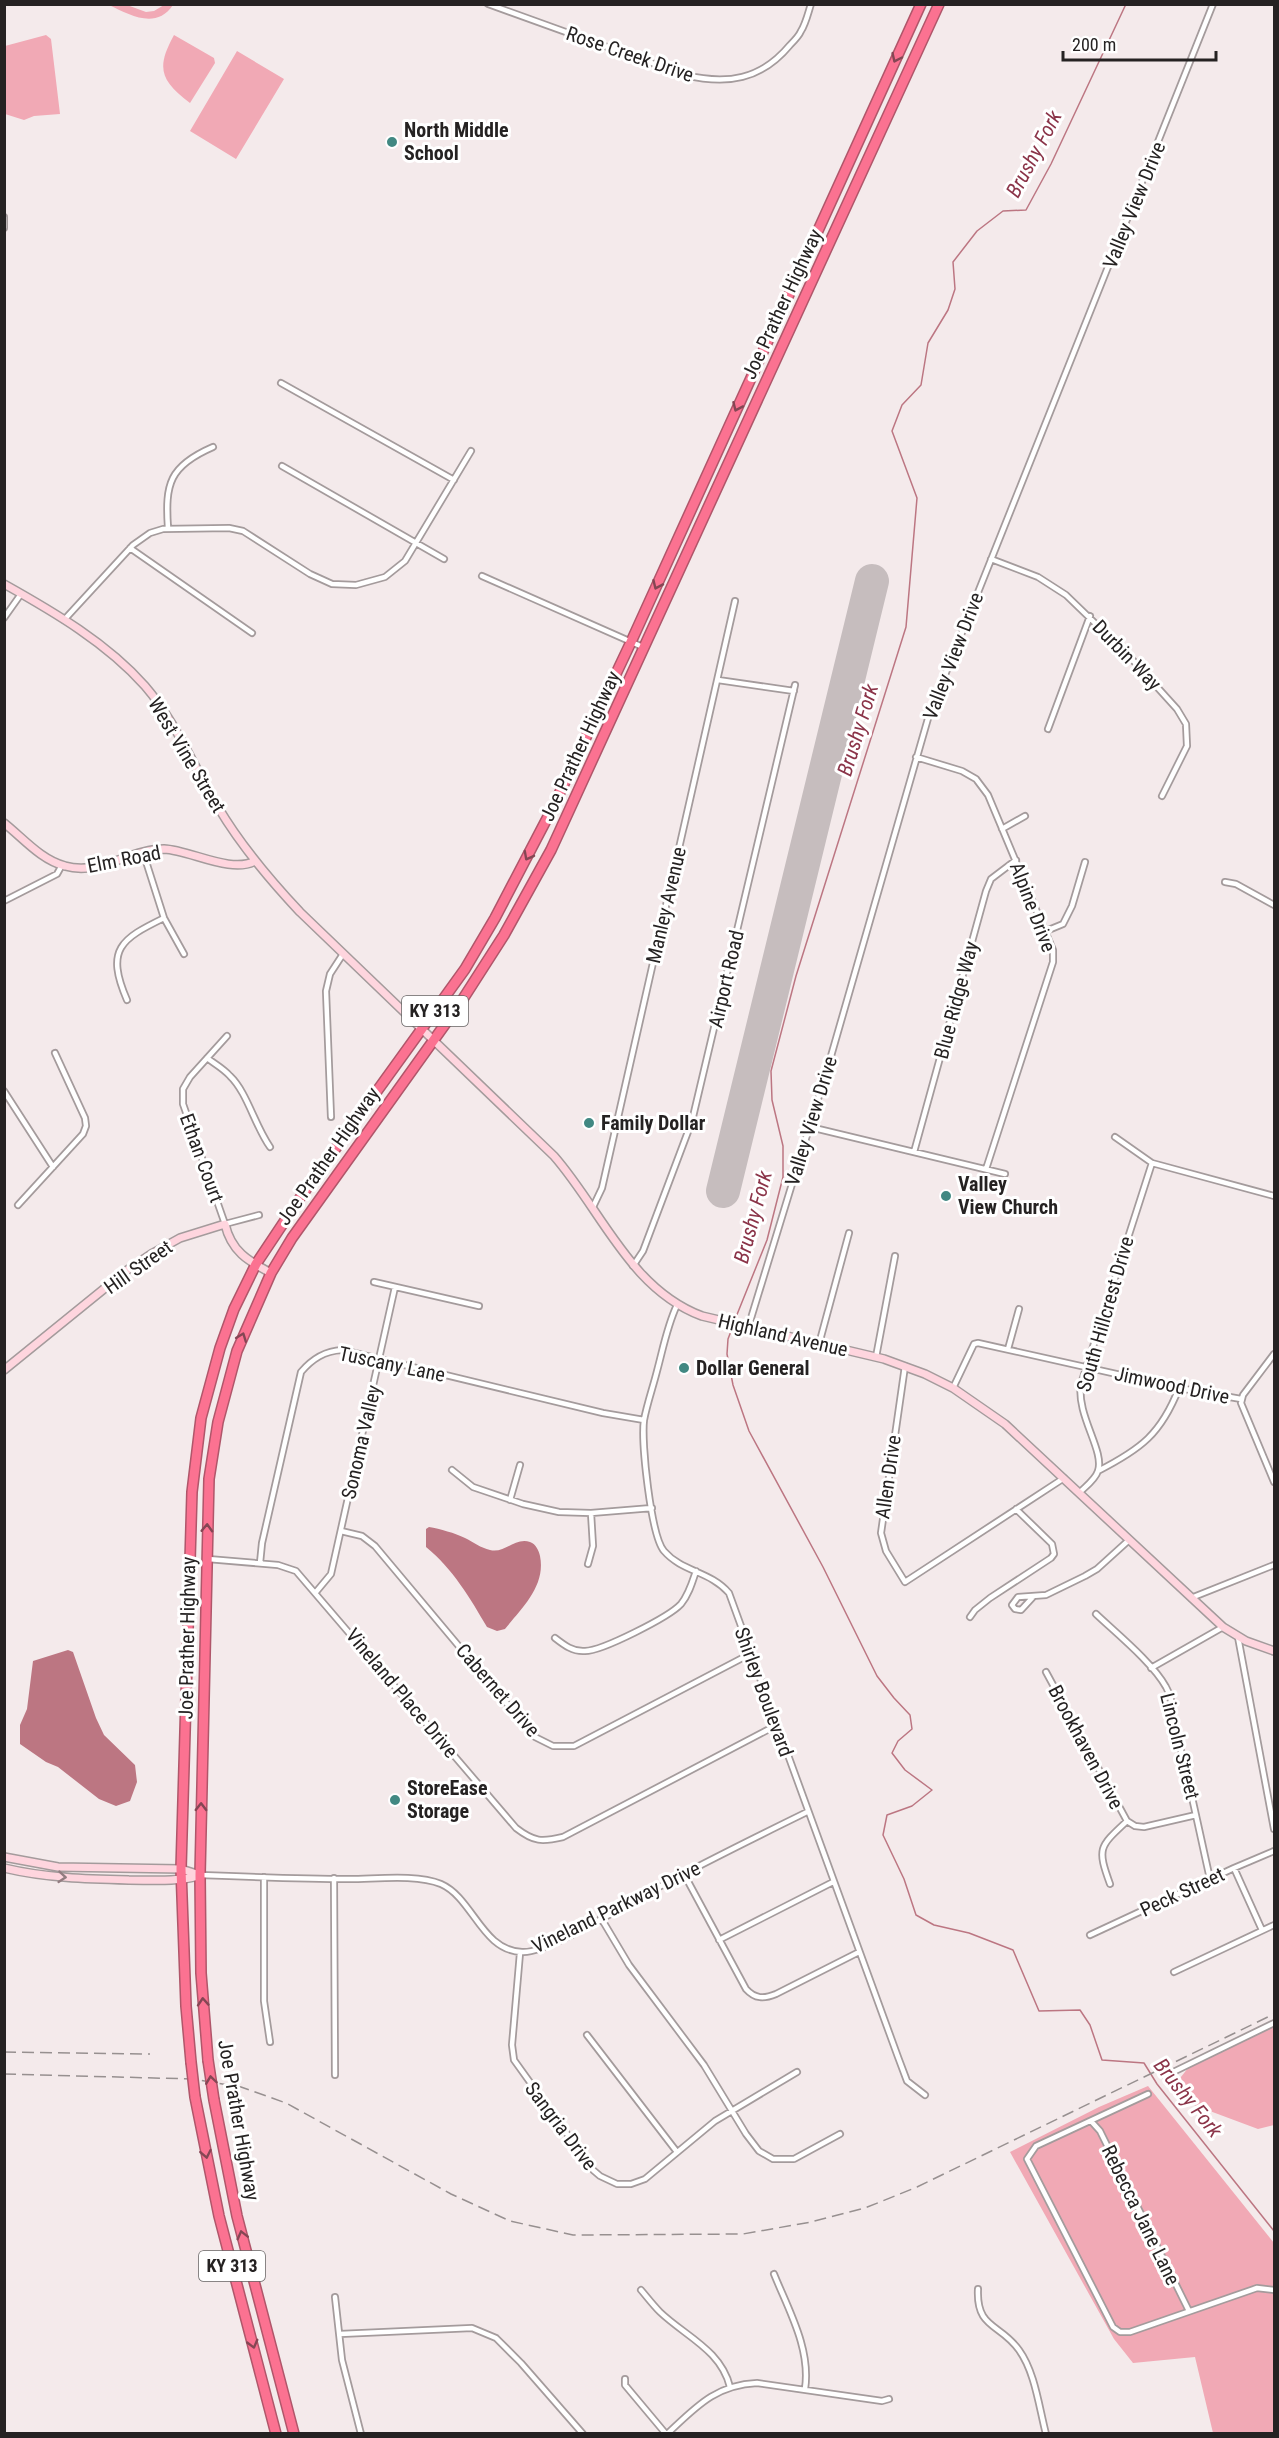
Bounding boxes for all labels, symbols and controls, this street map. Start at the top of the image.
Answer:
street label: Rose Creek Drive [563,21,697,87]
scale bar [1063,24,1216,62]
text: 200 m [1072,34,1116,55]
one-way arrow [892,51,904,62]
water label: Brushy Fork [1001,106,1067,201]
place label: North Middle School [404,118,509,165]
marker: North Middle School [385,135,399,149]
street label: Valley View Drive [1098,138,1170,272]
street label: Joe Prather Highway [737,225,827,383]
one-way arrow [732,401,744,412]
one-way arrow [652,578,664,589]
street label: Valley View Drive [918,589,988,723]
street label: Durbin Way [1088,615,1166,695]
street label: Joe Prather Highway [535,667,625,825]
water label: Brushy Fork [833,680,884,779]
street label: West Vine Street [143,693,231,817]
street label: Elm Road [85,840,163,878]
street label: Manley Avenue [641,844,691,966]
one-way arrow [524,849,535,860]
street label: Alpine Drive [1005,859,1061,955]
street label: Airport Road [703,928,749,1030]
street label: Blue Ridge Way [929,939,983,1061]
road number: KY 313 [402,996,468,1026]
street label: Valley View Drive [780,1053,842,1189]
street label: Joe Prather Highway [271,1082,385,1230]
street label: Ethan Court [175,1110,229,1206]
place label: Family Dollar [601,1111,706,1135]
marker: Family Dollar [582,1116,596,1130]
water label: Brushy Fork [729,1167,777,1266]
place label: Valley View Church [958,1172,1058,1219]
marker: Valley View Church [939,1189,953,1203]
street label: South Hillcrest Drive [1071,1234,1139,1394]
street label: Hill Street [99,1235,177,1299]
street label: Highland Avenue [716,1308,850,1362]
one-way arrow [235,1333,248,1343]
street label: Tuscany Lane [337,1341,447,1387]
place label: Dollar General [696,1356,809,1380]
marker: Dollar General [677,1361,691,1375]
street label: Jimwood Drive [1112,1361,1232,1409]
street label: Sonoma Valley [336,1383,386,1501]
street label: Allen Drive [870,1434,906,1520]
one-way arrow [201,1523,213,1532]
street label: Joe Prather Highway [174,1556,200,1720]
street label: Vineland Place Drive [341,1623,463,1763]
street label: Shirley Boulevard [730,1624,798,1760]
street label: Cabernet Drive [451,1638,545,1742]
street label: Brookhaven Drive [1043,1681,1129,1813]
street label: Lincoln Street [1155,1690,1205,1802]
place label: StoreEase Storage [407,1776,487,1823]
marker: StoreEase Storage [388,1793,402,1807]
one-way arrow [195,1802,207,1811]
street label: Vineland Parkway Drive [528,1856,704,1958]
street label: Peck Street [1136,1862,1228,1922]
one-way arrow [58,1870,67,1883]
one-way arrow [196,1997,209,2006]
street label: Joe Prather Highway [213,2038,265,2202]
water label: Brushy Fork [1149,2054,1228,2143]
one-way arrow [205,2076,218,2085]
street label: Sangria Drive [520,2077,602,2175]
street label: Rebecca Jane Lane [1097,2141,1185,2289]
one-way arrow [199,2149,212,2159]
one-way arrow [236,2230,249,2240]
road number: KY 313 [199,2251,265,2281]
one-way arrow [246,2338,258,2348]

